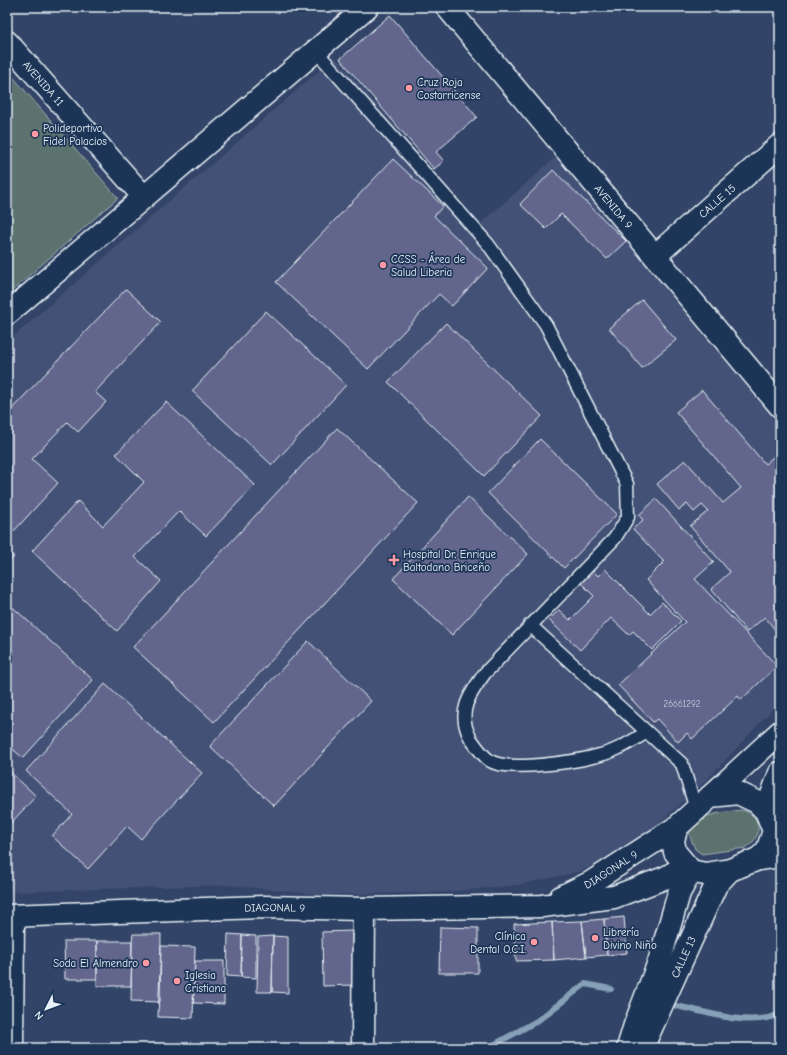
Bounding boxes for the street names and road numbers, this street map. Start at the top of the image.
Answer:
street label: AVENIDA 11 [20,58,66,109]
street label: CALLE 15 [696,181,738,221]
street label: AVENIDA 9 [591,182,635,232]
street label: DIAGONAL 9 [582,848,640,892]
street label: DIAGONAL 9 [244,901,306,915]
street label: CALLE 13 [669,934,699,980]

